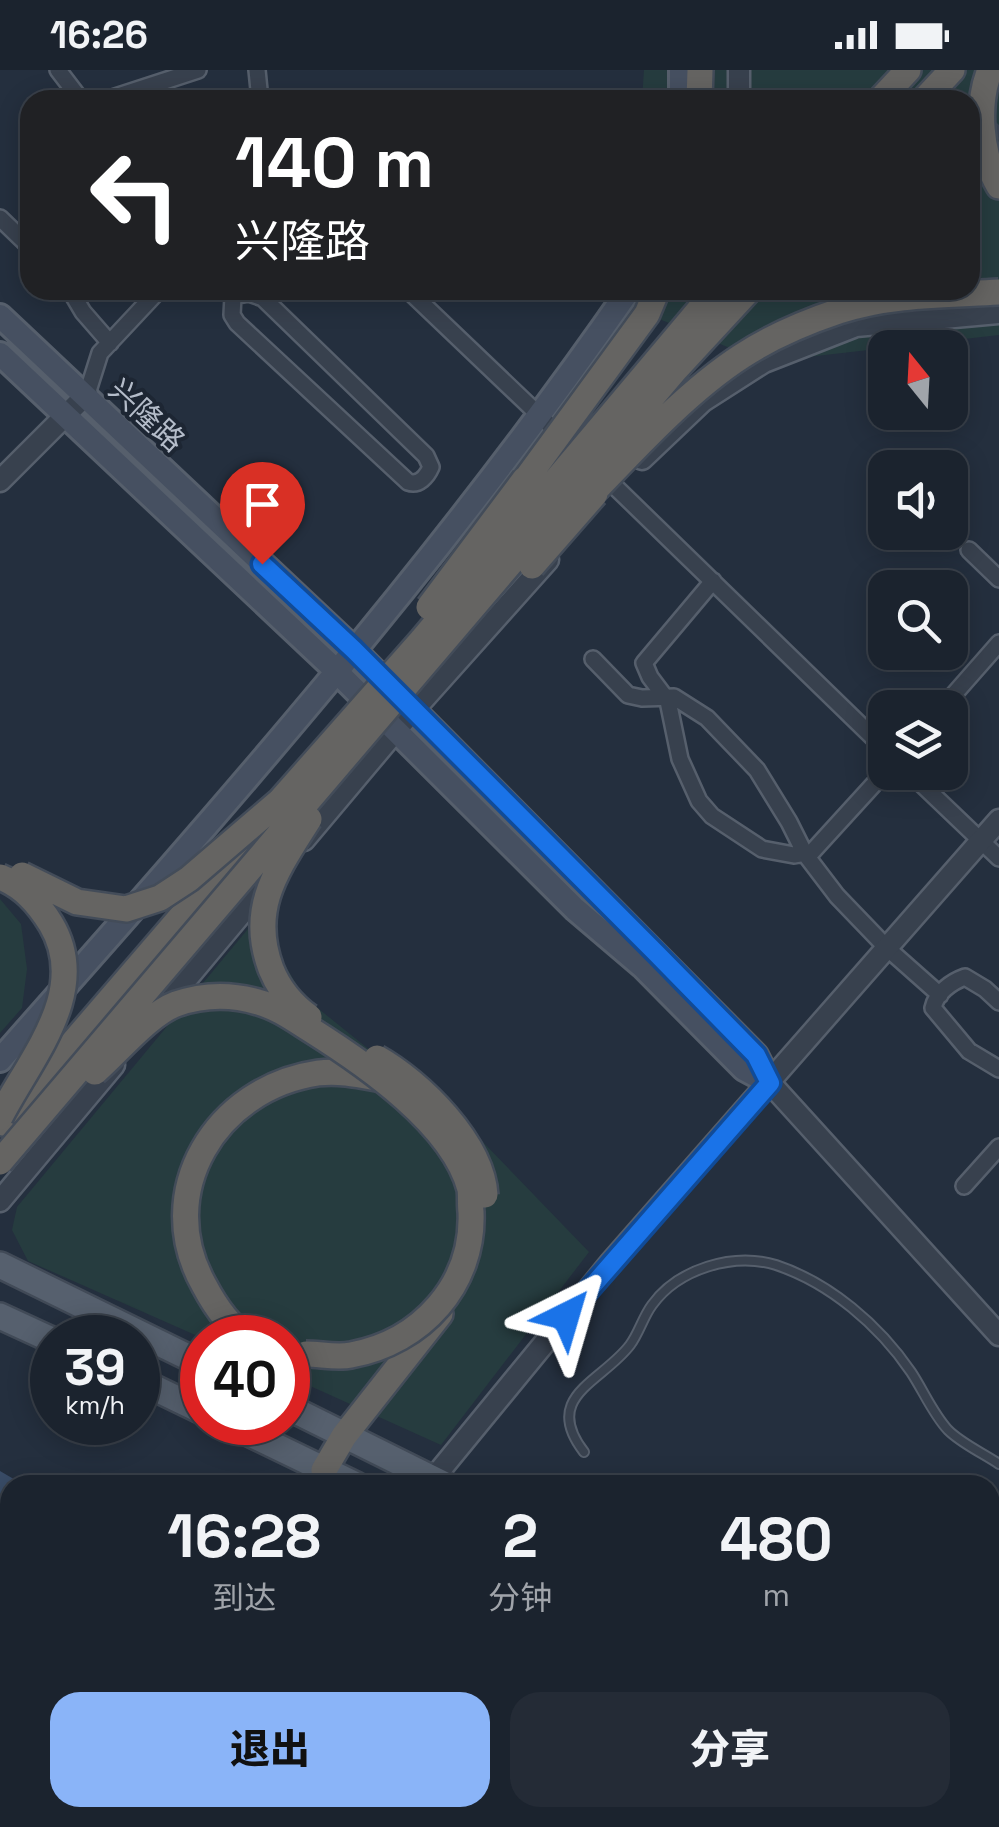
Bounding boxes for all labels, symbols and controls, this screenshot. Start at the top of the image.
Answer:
text: 16:26 [50,11,148,59]
text: 140 m [235,118,434,207]
icon: left [70,130,200,260]
text: 兴隆路 [235,213,370,270]
north arrow [868,330,968,430]
map controls [868,330,968,790]
street label: 兴隆路 [101,370,193,460]
button: sound [868,450,968,550]
pin [220,462,305,565]
icon: arrive [235,477,290,532]
button: search [868,570,968,670]
button: layers [868,690,968,790]
position arrow [514,1264,618,1368]
speed limit sign: 40 [180,1315,310,1445]
text: 39 [64,1336,126,1400]
text: km/h [65,1389,125,1421]
text: 16:28 [167,1498,321,1575]
text: 2 [503,1498,538,1575]
text: 480 [720,1501,833,1578]
text: m [762,1575,790,1615]
text: 到达 [212,1578,276,1618]
text: 分钟 [488,1578,552,1618]
button: 退出 [50,1692,490,1807]
button: 分享 [510,1692,950,1807]

